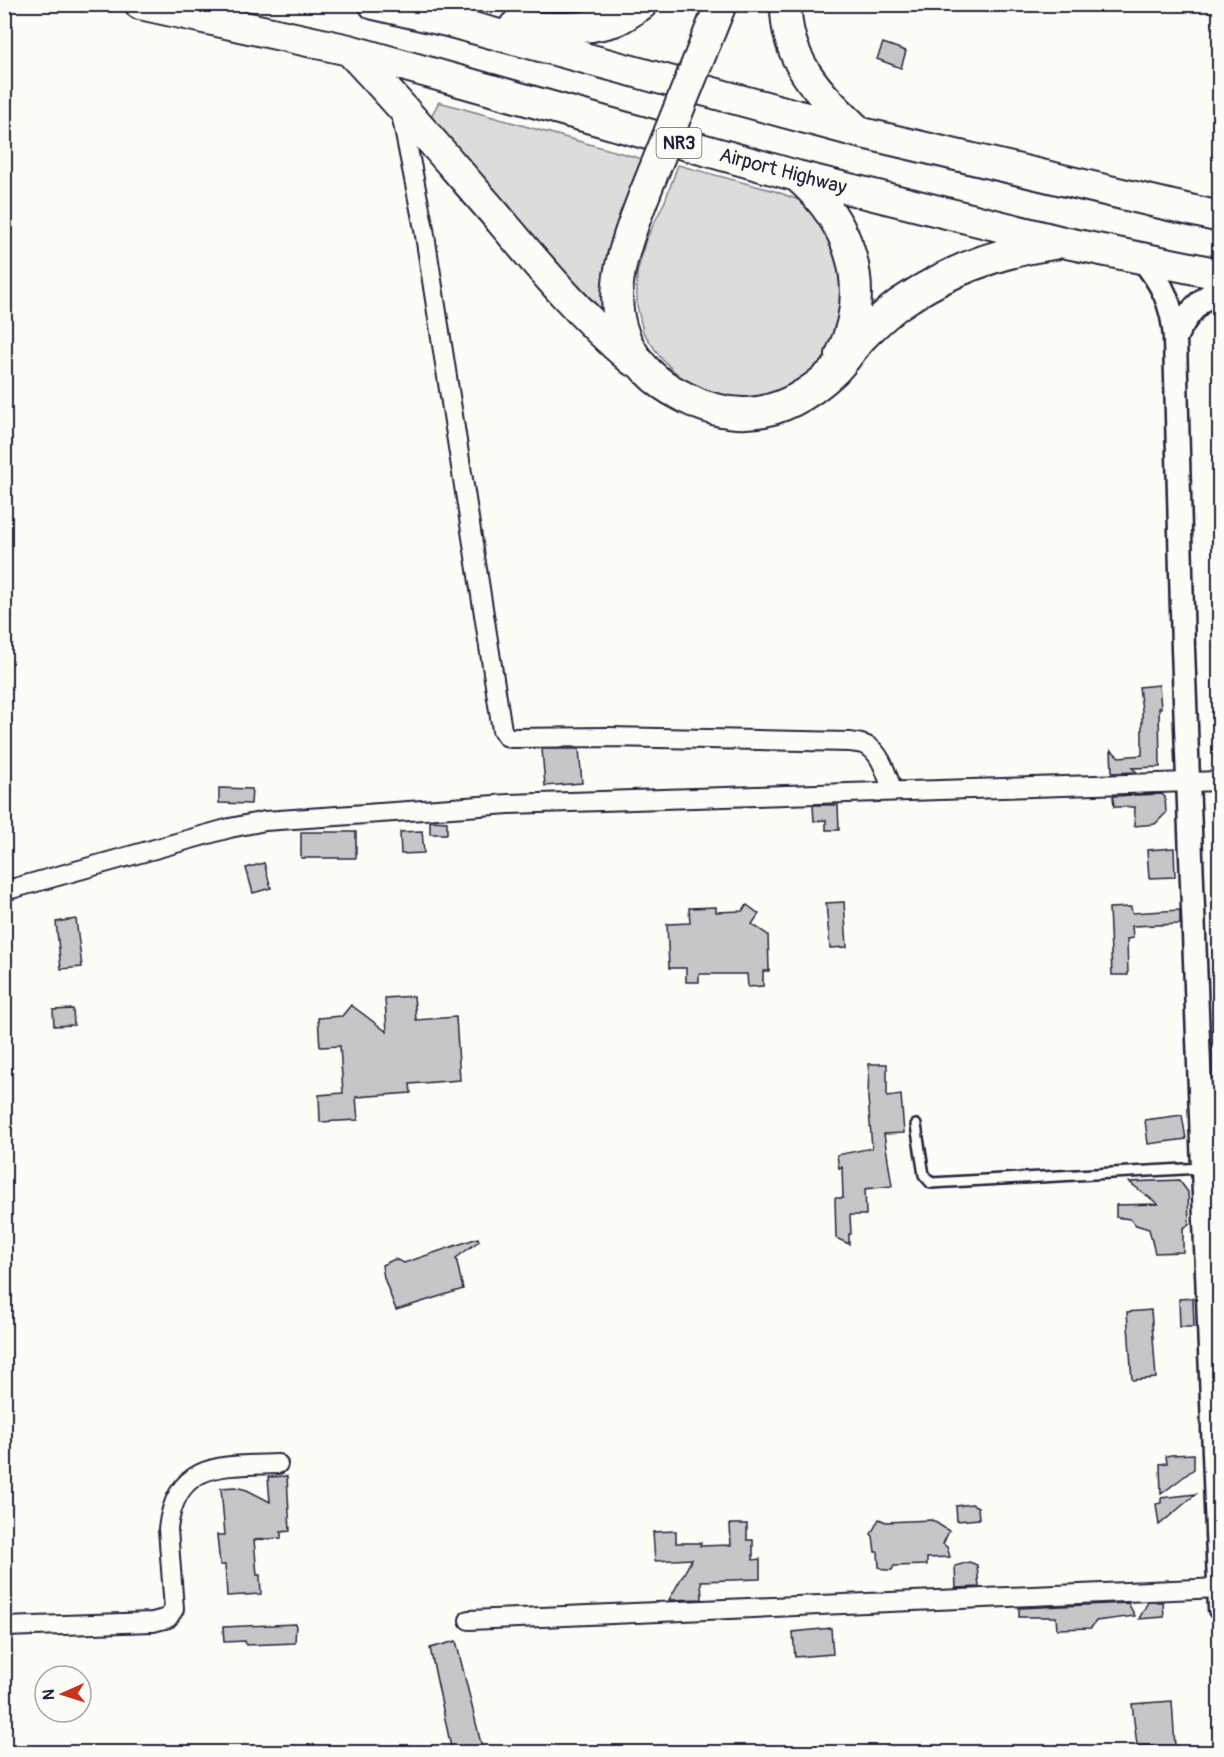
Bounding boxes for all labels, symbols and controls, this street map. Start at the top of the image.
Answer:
road number: NR3 [656,128,702,158]
street label: Airport Highway [717,142,850,200]
north arrow [33,1664,93,1724]
text: N [39,1689,59,1701]

